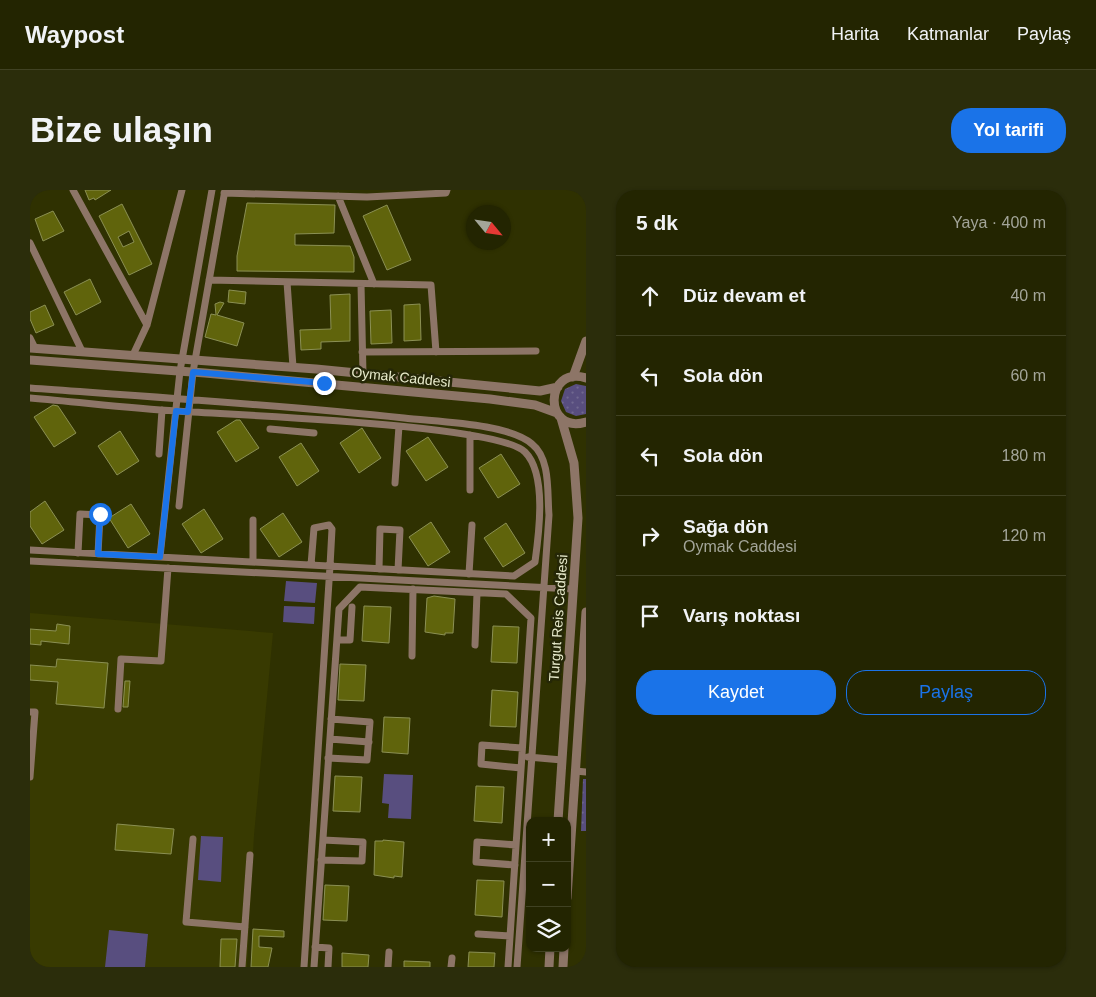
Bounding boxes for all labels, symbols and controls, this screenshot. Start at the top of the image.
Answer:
text: Waypost [25,21,124,48]
text: Harita [831,24,879,44]
text: Katmanlar [907,24,989,44]
text: Paylaş [1017,24,1071,44]
button: Yol tarifi [951,108,1066,153]
text: Bize ulaşın [30,110,213,149]
north arrow [466,205,511,250]
text: 5 dk [636,211,678,234]
text: Yaya · 400 m [952,214,1046,231]
icon: ahead [636,282,664,310]
text: Düz devam et [683,285,805,306]
text: 40 m [1010,287,1046,304]
icon: left [636,362,664,390]
street label: Oymak Caddesi [351,364,451,390]
text: Sola dön [683,365,763,386]
text: 60 m [1010,367,1046,384]
route end [313,372,336,395]
icon: left [636,442,664,470]
text: Sola dön [683,445,763,466]
text: 180 m [1002,447,1046,464]
route start [89,503,112,526]
text: Sağa dön [683,516,769,537]
icon: right [636,522,664,550]
text: 120 m [1002,527,1046,544]
text: Oymak Caddesi [683,538,797,555]
street label: Turgut Reis Caddesi [546,554,570,682]
icon: arrive [636,602,664,630]
text: Varış noktası [683,605,800,626]
button: Kaydet [636,670,836,715]
button: Paylaş [846,670,1046,715]
map controls [526,817,571,952]
button: + [526,817,571,862]
button: − [526,862,571,907]
button: layers [526,907,571,952]

